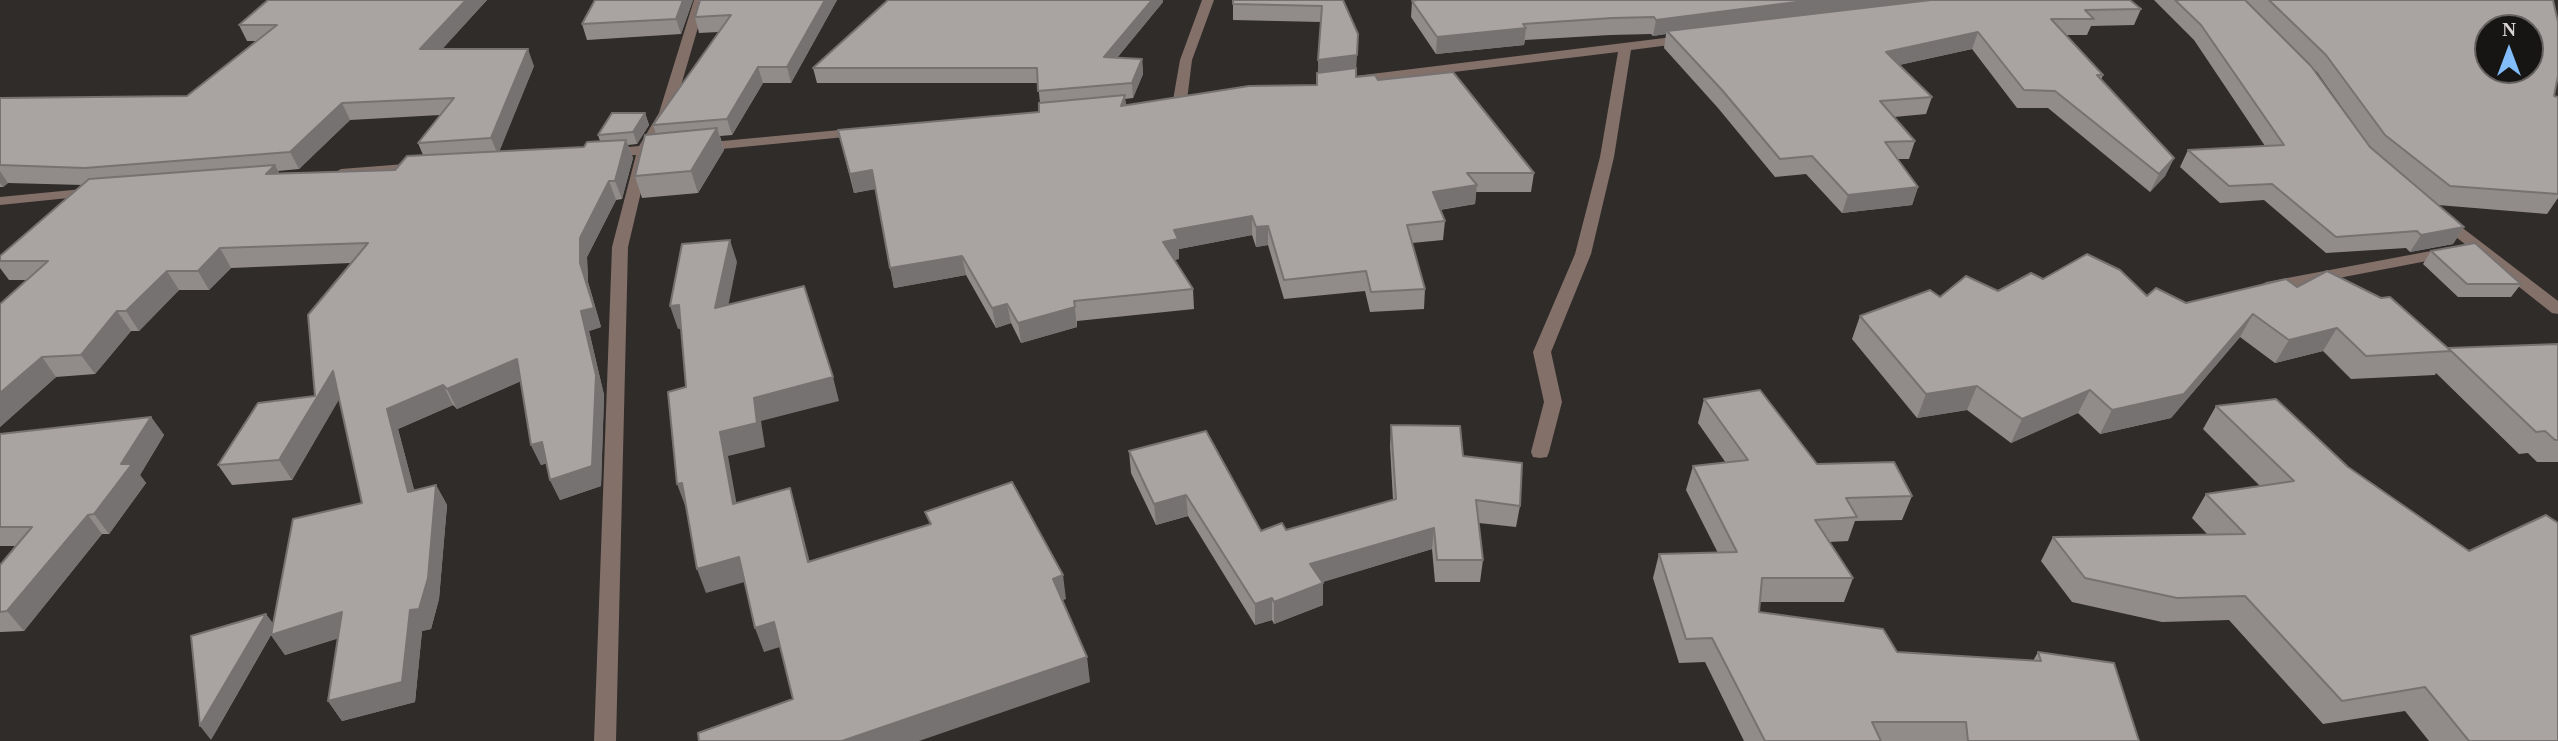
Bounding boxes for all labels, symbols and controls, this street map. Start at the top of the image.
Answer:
north arrow [2474,14,2544,84]
text: N [2502,19,2516,40]

